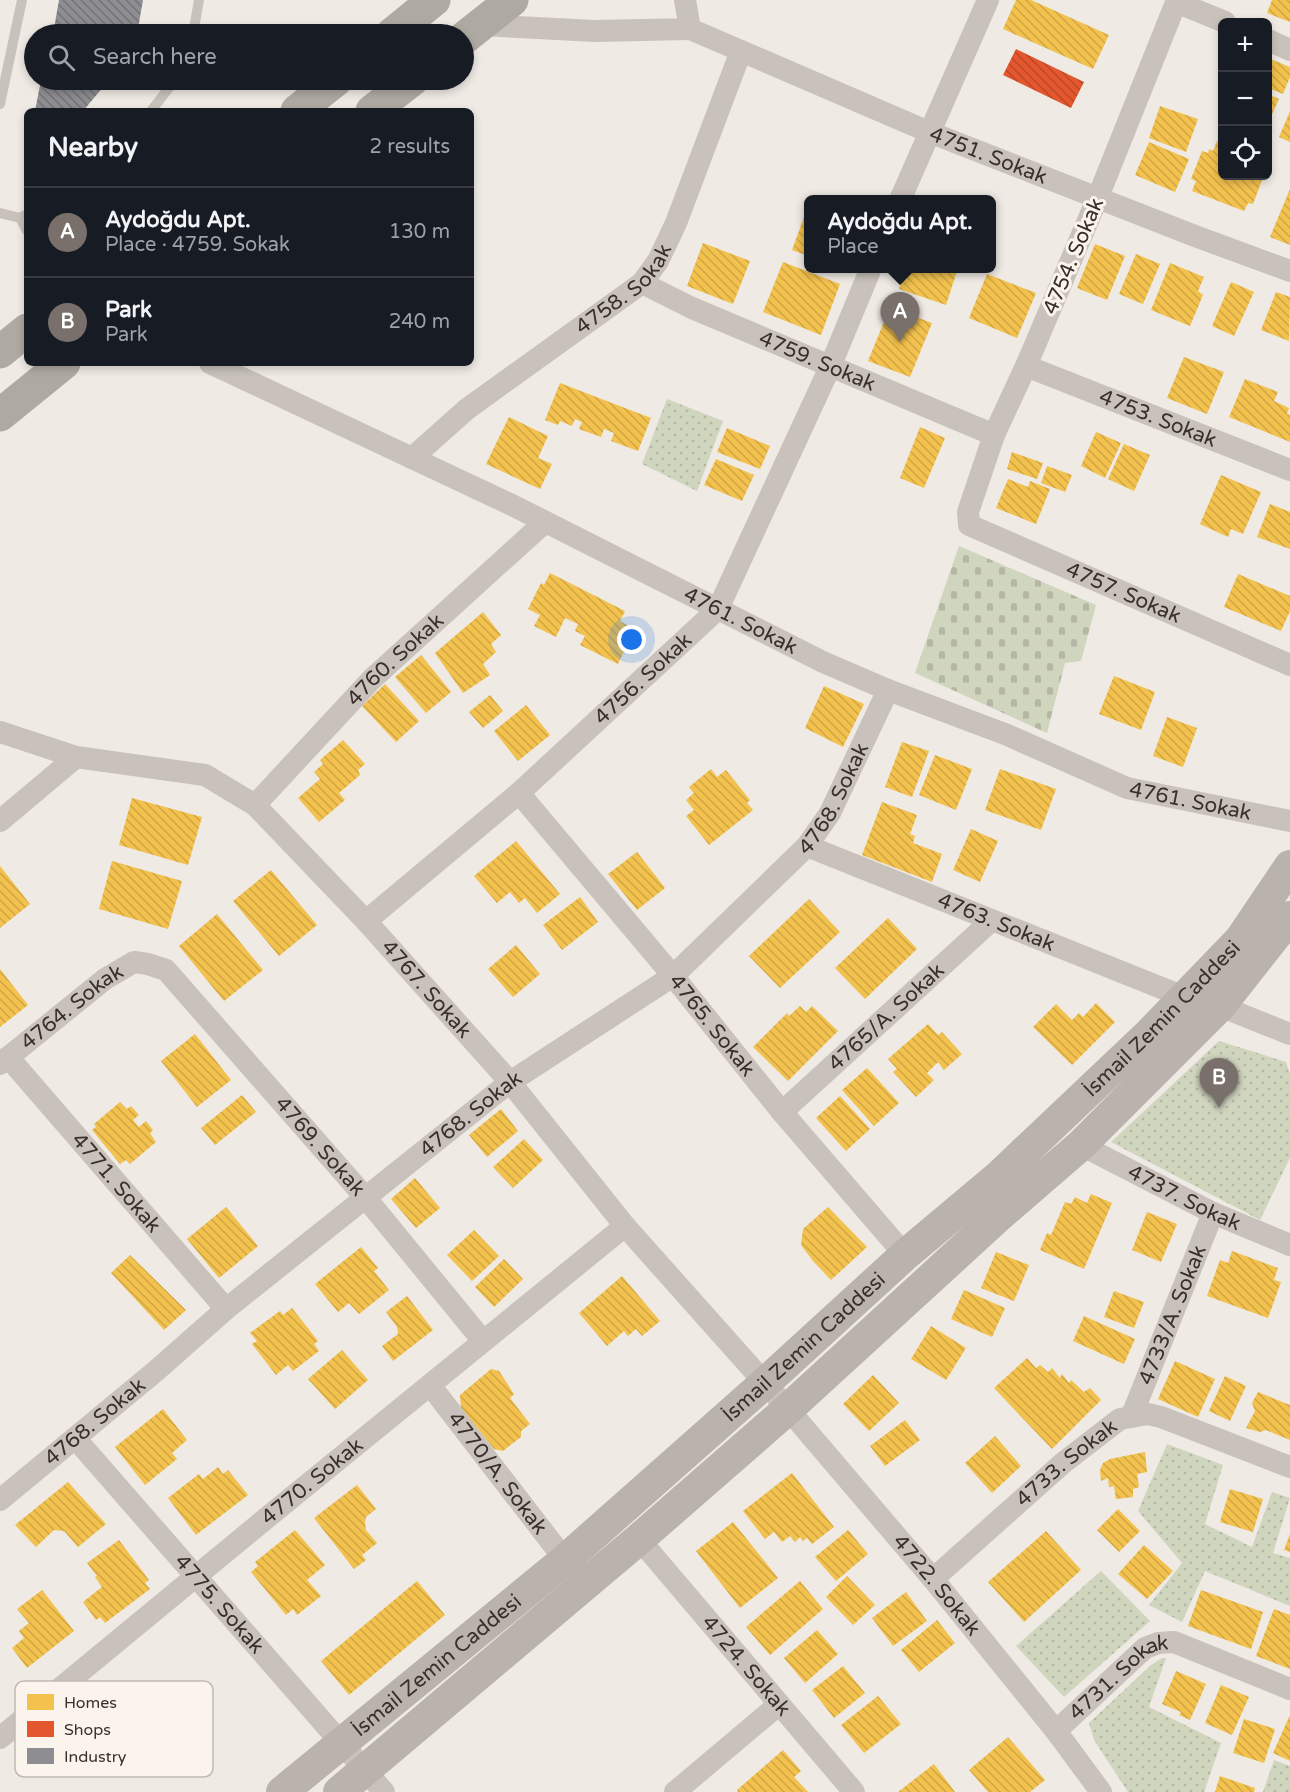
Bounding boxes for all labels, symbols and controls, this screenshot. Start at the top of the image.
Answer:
map controls [1218,18,1272,180]
button: + [1218,18,1272,72]
search box [24,24,474,90]
icon: search [45,41,78,74]
text: Search here [93,44,217,70]
button: − [1218,72,1272,126]
street label: 4751. Sokak [926,121,1050,190]
button: locate [1218,126,1272,180]
text: Nearby [48,132,138,163]
text: 2 results [370,135,450,159]
street label: 4754. Sokak [1038,194,1109,318]
popup [804,195,996,273]
text: Aydoğdu Apt. [105,207,251,233]
text: Aydoğdu Apt. [827,209,973,235]
text: A [60,220,75,244]
text: 130 m [389,220,450,244]
text: Place · 4759. Sokak [105,233,290,257]
text: Place [827,235,879,259]
street label: 4758. Sokak [571,240,677,340]
pin: A [880,292,920,342]
text: Park [105,297,152,323]
text: B [61,310,74,334]
text: 240 m [389,310,450,334]
text: Park [105,323,148,347]
street label: 4759. Sokak [755,326,879,397]
street label: 4753. Sokak [1096,384,1220,453]
street label: 4757. Sokak [1062,557,1185,629]
street label: 4761. Sokak [680,582,802,660]
street label: 4760. Sokak [341,608,449,711]
your location [617,625,646,654]
street label: 4756. Sokak [589,628,697,730]
street label: 4768. Sokak [793,739,874,861]
street label: 4761. Sokak [1127,777,1254,826]
street label: 4763. Sokak [934,888,1058,957]
street label: 4767. Sokak [376,935,477,1043]
street label: İsmail Zemin Caddesi [1079,935,1246,1102]
street label: 4765/A. Sokak [823,958,950,1076]
street label: 4764. Sokak [16,959,128,1055]
street label: 4765. Sokak [663,969,760,1081]
pin: B [1200,1058,1238,1108]
street label: 4768. Sokak [415,1066,527,1162]
street label: 4769. Sokak [270,1092,370,1201]
street label: 4771. Sokak [66,1128,166,1238]
street label: 4737. Sokak [1124,1159,1244,1236]
street label: 4733/A. Sokak [1133,1241,1212,1388]
street label: İsmail Zemin Caddesi [718,1267,891,1428]
street label: 4768. Sokak [39,1373,151,1471]
street label: 4770/A. Sokak [442,1407,553,1540]
street label: 4733. Sokak [1011,1414,1122,1512]
street label: 4770. Sokak [256,1433,368,1530]
street label: 4722. Sokak [887,1529,986,1641]
street label: 4775. Sokak [169,1549,269,1659]
street label: İsmail Zemin Caddesi [347,1589,527,1742]
street label: 4724. Sokak [696,1610,796,1721]
street label: 4731. Sokak [1064,1630,1169,1725]
legend [15,1681,213,1777]
text: Homes [64,1693,117,1713]
text: Shops [64,1720,111,1740]
text: Industry [64,1747,127,1767]

